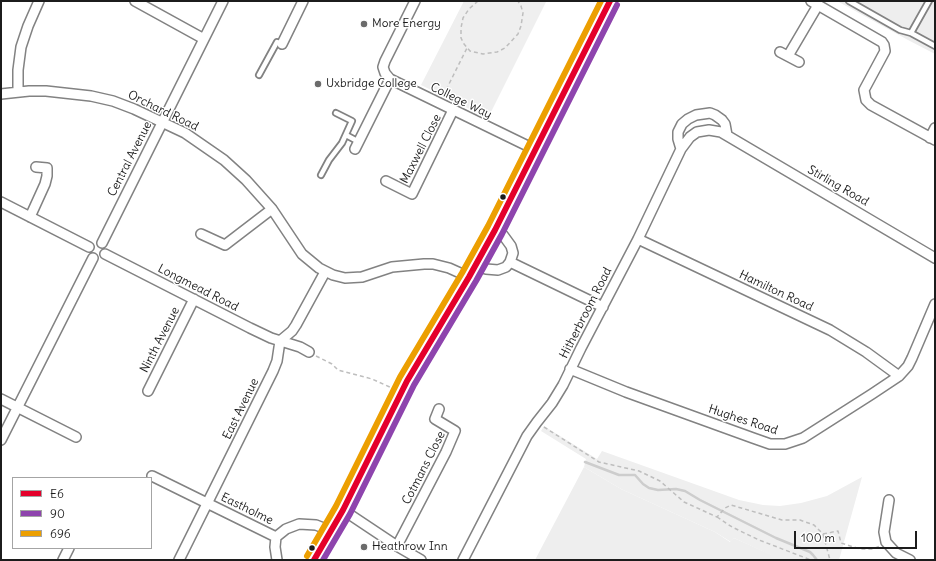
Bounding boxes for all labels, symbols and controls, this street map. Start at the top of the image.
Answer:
place label: More Energy [372,17,441,31]
marker: More Energy [359,19,369,29]
place label: Uxbridge College [326,77,417,91]
marker: Uxbridge College [313,79,323,89]
street label: College Way [428,80,494,122]
street label: Orchard Road [125,88,201,134]
street label: Maxwell Close [397,112,445,186]
street label: Central Avenue [105,119,155,199]
street label: Stirling Road [805,163,871,209]
unlabelled marker [498,192,508,202]
street label: Longmead Road [155,261,241,315]
street label: Hitherbroom Road [557,265,615,361]
street label: Hamilton Road [737,268,815,314]
street label: Ninth Avenue [137,305,183,375]
street label: East Avenue [220,376,262,442]
street label: Hughes Road [706,402,780,438]
street label: Cotmans Close [399,429,449,507]
legend [12,477,152,549]
text: E6 [50,486,64,501]
street label: Eastholme [218,490,276,528]
text: 90 [50,506,65,521]
scale bar [796,523,919,549]
text: 696 [50,526,71,541]
text: 100 m [801,530,835,545]
place label: Heathrow Inn [372,540,448,554]
marker: Heathrow Inn [359,542,369,552]
unlabelled marker [307,543,317,553]

